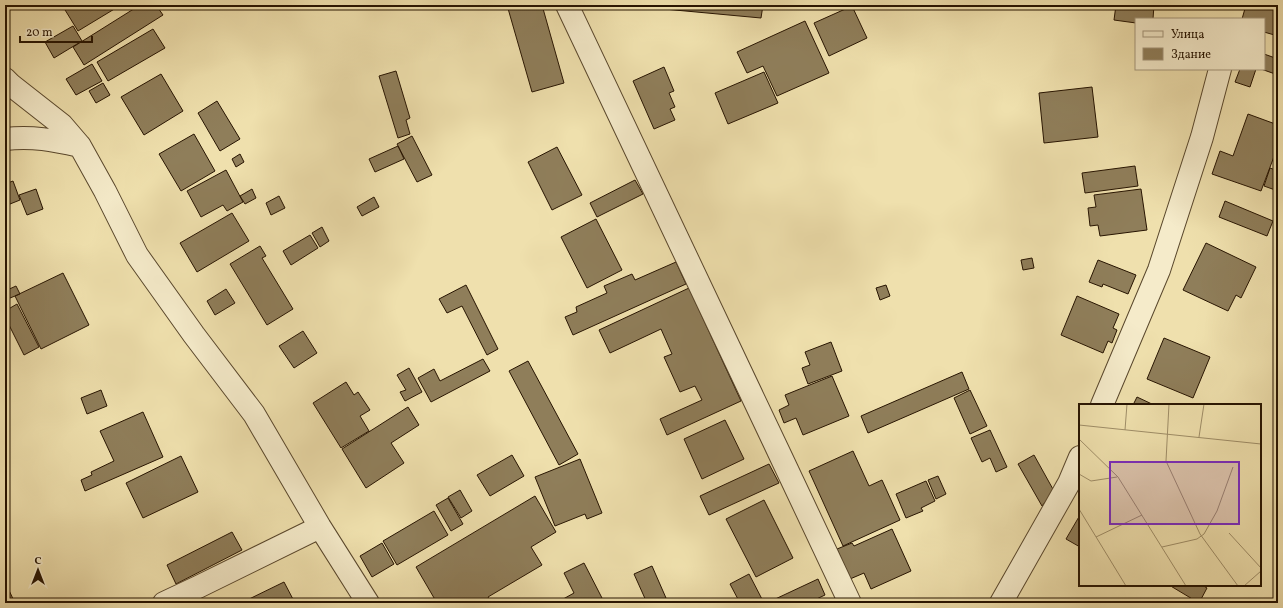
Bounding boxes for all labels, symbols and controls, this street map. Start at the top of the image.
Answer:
scale bar [20,18,92,44]
legend [1135,18,1265,70]
text: 20 m [26,25,53,41]
text: Улица [1171,27,1204,43]
text: Здание [1171,47,1211,63]
inset map [1079,404,1261,586]
north arrow [18,550,58,590]
text: С [34,554,42,569]

